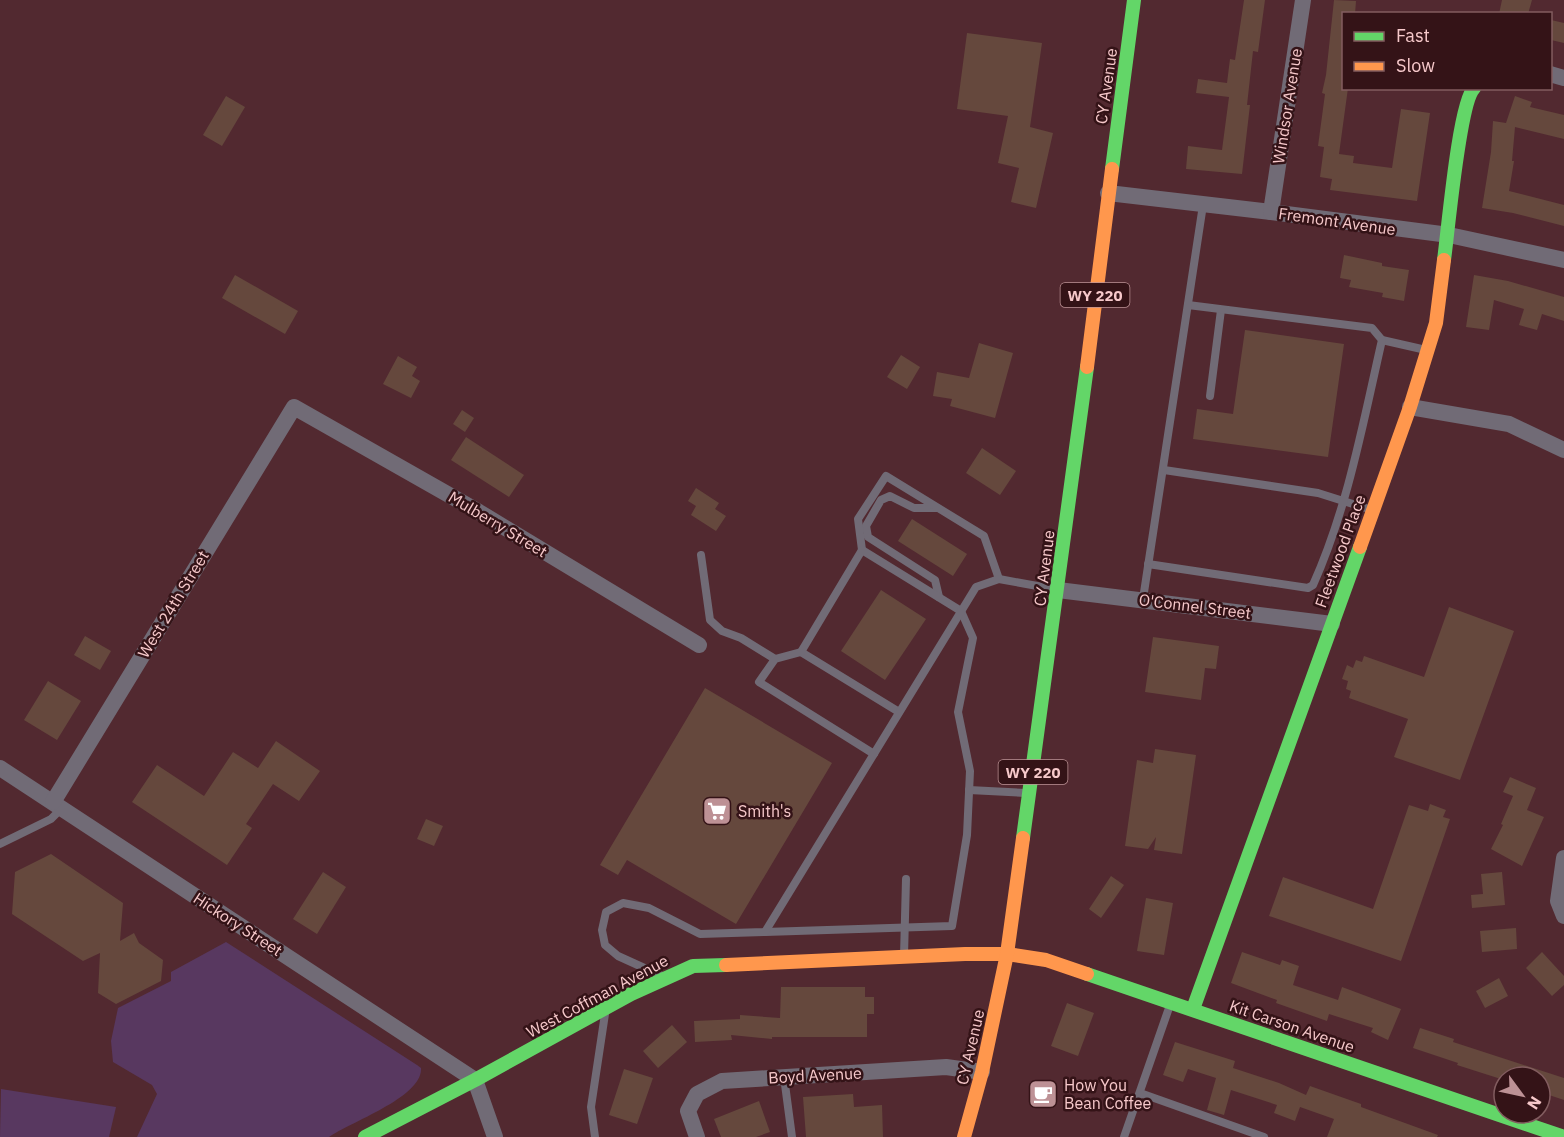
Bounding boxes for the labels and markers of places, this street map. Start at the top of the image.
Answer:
supermarket icon: Smith's [701,795,733,827]
place label: Smith's [738,801,791,821]
place label: How You Bean Coffee [1064,1075,1152,1113]
cafe icon: How You Bean Coffee [1027,1078,1059,1110]

